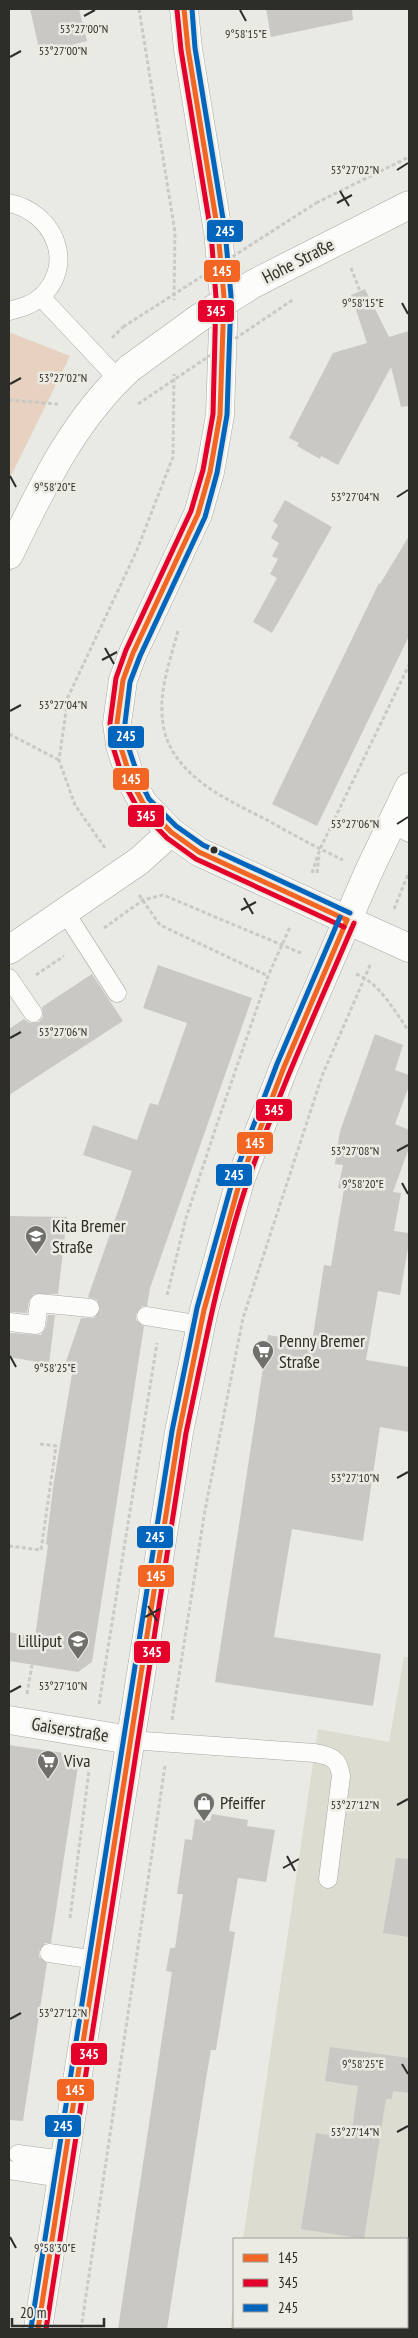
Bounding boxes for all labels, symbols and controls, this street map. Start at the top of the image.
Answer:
text: 53°27'00"N [60,21,108,36]
text: 9°58'15"E [225,26,267,41]
text: 53°27'00"N [39,43,87,58]
text: 53°27'02"N [331,162,379,177]
line badge: 245 [206,219,244,243]
text: 245 [215,222,235,240]
street label: Hohe Straße [258,233,338,288]
line badge: 145 [203,259,241,283]
text: 145 [212,262,232,280]
text: 9°58'15"E [342,295,384,310]
line badge: 345 [197,299,235,323]
text: 345 [206,302,226,320]
text: 53°27'02"N [39,370,87,385]
text: 9°58'20"E [34,479,76,494]
text: 53°27'04"N [331,489,379,504]
text: 53°27'04"N [39,697,87,712]
line badge: 245 [107,725,145,749]
text: 245 [116,727,136,745]
line badge: 145 [112,767,150,791]
text: 145 [121,770,141,788]
line badge: 345 [127,804,165,828]
text: 345 [136,807,156,825]
text: 53°27'06"N [331,816,379,831]
unlabelled marker [209,845,219,855]
text: 53°27'06"N [39,1024,87,1039]
line badge: 345 [255,1098,293,1122]
text: 345 [264,1101,284,1119]
line badge: 145 [236,1131,274,1155]
text: 145 [245,1134,265,1152]
text: 53°27'08"N [331,1143,379,1158]
line badge: 245 [215,1163,253,1187]
text: 245 [224,1166,244,1184]
text: 9°58'20"E [342,1176,384,1191]
place label: Kita Bremer Straße [52,1214,126,1258]
school or university icon: Kita Bremer Straße [24,1224,48,1255]
place label: Penny Bremer Straße [279,1329,365,1373]
supermarket icon: Penny Bremer Straße [251,1339,275,1370]
text: 9°58'25"E [34,1360,76,1375]
text: 53°27'10"N [331,1470,379,1485]
line badge: 245 [136,1525,174,1549]
text: 245 [145,1528,165,1546]
line badge: 145 [137,1564,175,1588]
text: 145 [146,1567,166,1585]
place label: Lilliput [18,1629,62,1652]
school or university icon: Lilliput [66,1629,90,1660]
line badge: 345 [133,1640,171,1664]
text: 345 [142,1643,162,1661]
text: 53°27'10"N [39,1678,87,1693]
street label: Gaiserstraße [30,1712,110,1747]
supermarket icon: Viva [36,1749,60,1780]
place label: Viva [63,1749,90,1772]
shop icon: Pfeiffer [192,1791,216,1822]
place label: Pfeiffer [220,1791,265,1814]
text: 53°27'12"N [331,1797,379,1812]
text: 53°27'12"N [39,2005,87,2020]
line badge: 345 [70,2042,108,2066]
text: 345 [79,2045,99,2063]
text: 9°58'25"E [342,2056,384,2071]
line badge: 145 [56,2078,95,2102]
text: 145 [65,2081,85,2099]
line badge: 245 [44,2114,82,2138]
text: 245 [53,2117,73,2135]
text: 53°27'14"N [331,2124,379,2139]
legend [233,2238,408,2328]
text: 9°58'30"E [34,2240,76,2255]
text: 145 [278,2248,298,2267]
text: 345 [278,2273,298,2292]
scale bar [12,2296,105,2328]
text: 245 [278,2298,298,2317]
text: 20 m [20,2303,46,2322]

